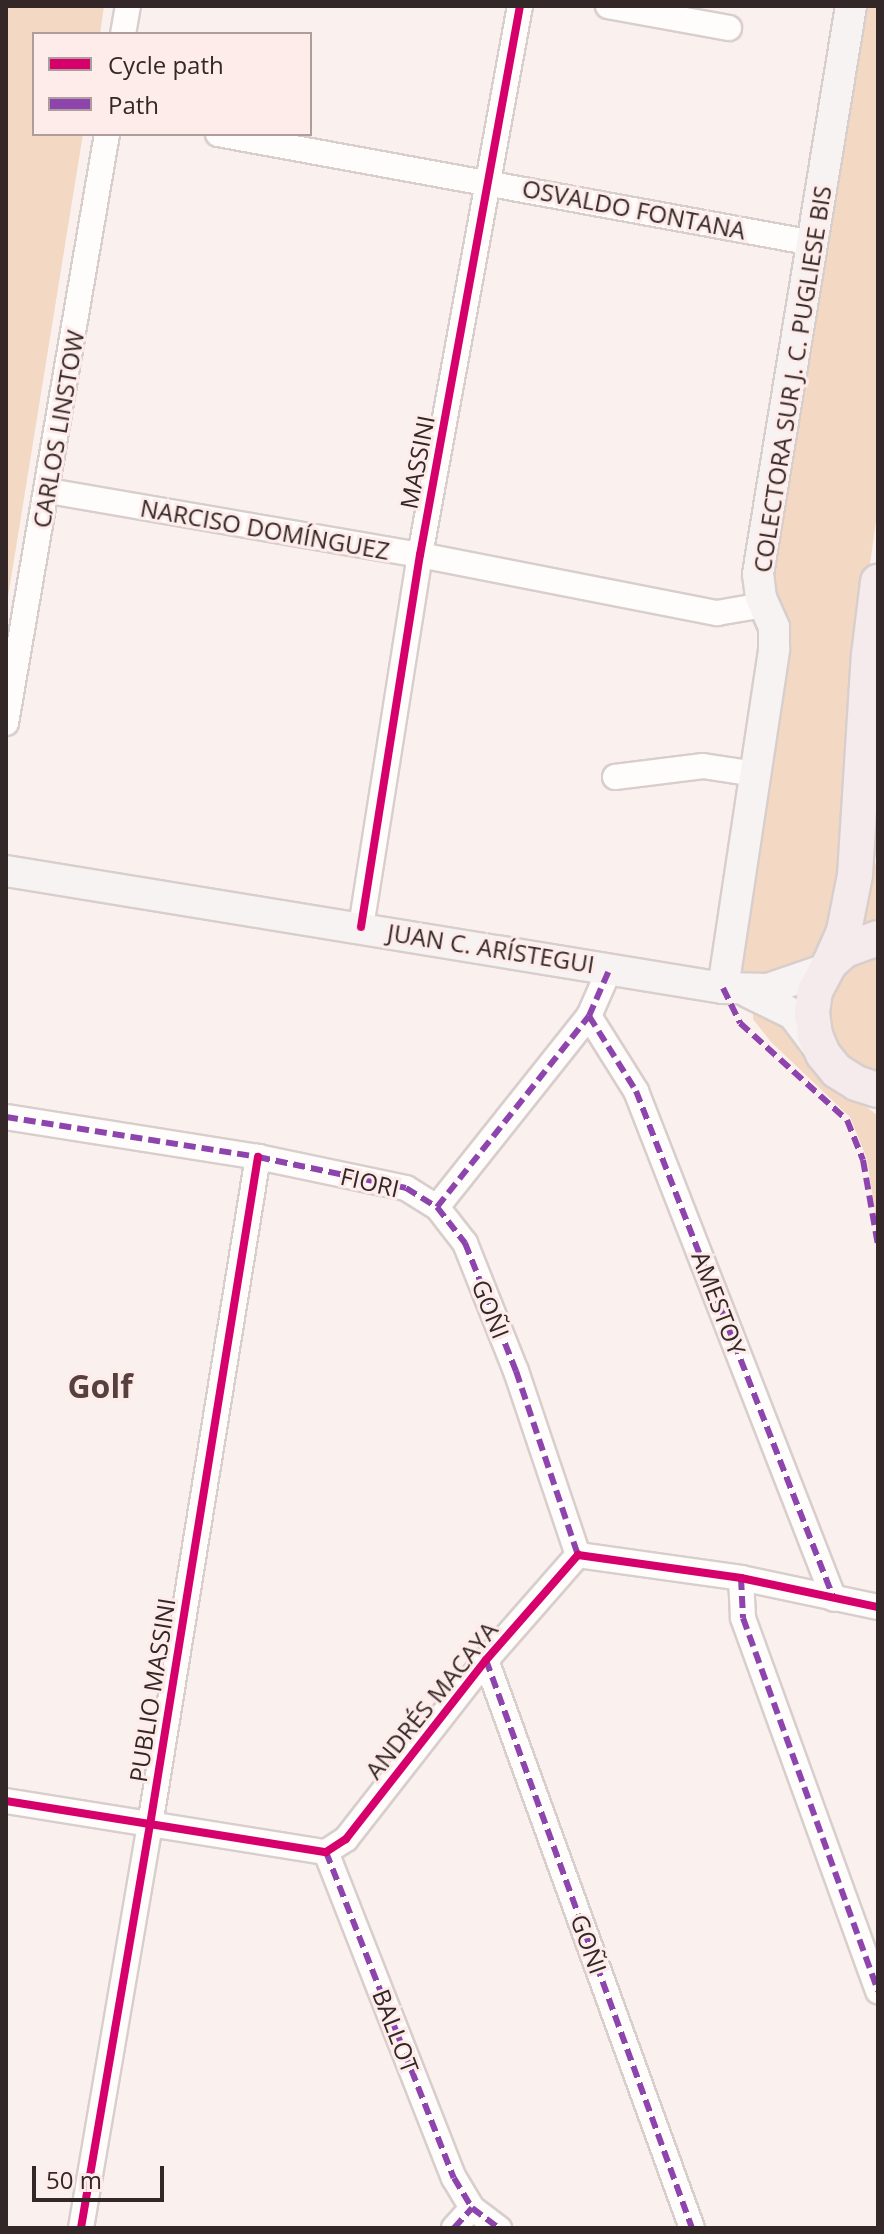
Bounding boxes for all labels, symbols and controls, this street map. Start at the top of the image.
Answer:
legend [32,32,312,136]
text: Cycle path [108,48,224,81]
text: Path [108,88,159,121]
street label: OSVALDO FONTANA [520,173,748,245]
street label: COLECTORA SUR J. C. PUGLIESE BIS [747,184,837,574]
street label: CARLOS LINSTOW [26,328,90,530]
street label: MASSINI [394,413,440,511]
street label: NARCISO DOMÍNGUEZ [138,493,392,565]
street label: JUAN C. ARÍSTEGUI [385,917,597,979]
street label: FIORI [338,1161,402,1203]
street label: AMESTOY [686,1247,752,1359]
street label: GOÑI [466,1275,516,1343]
district label: Golf [67,1367,133,1405]
street label: PUBLIO MASSINI [123,1596,181,1784]
street label: ANDRÉS MACAYA [359,1616,503,1784]
street label: GOÑI [565,1910,613,1978]
street label: BALLOT [367,1985,425,2077]
scale bar [36,2150,168,2200]
text: 50 m [46,2163,102,2196]

